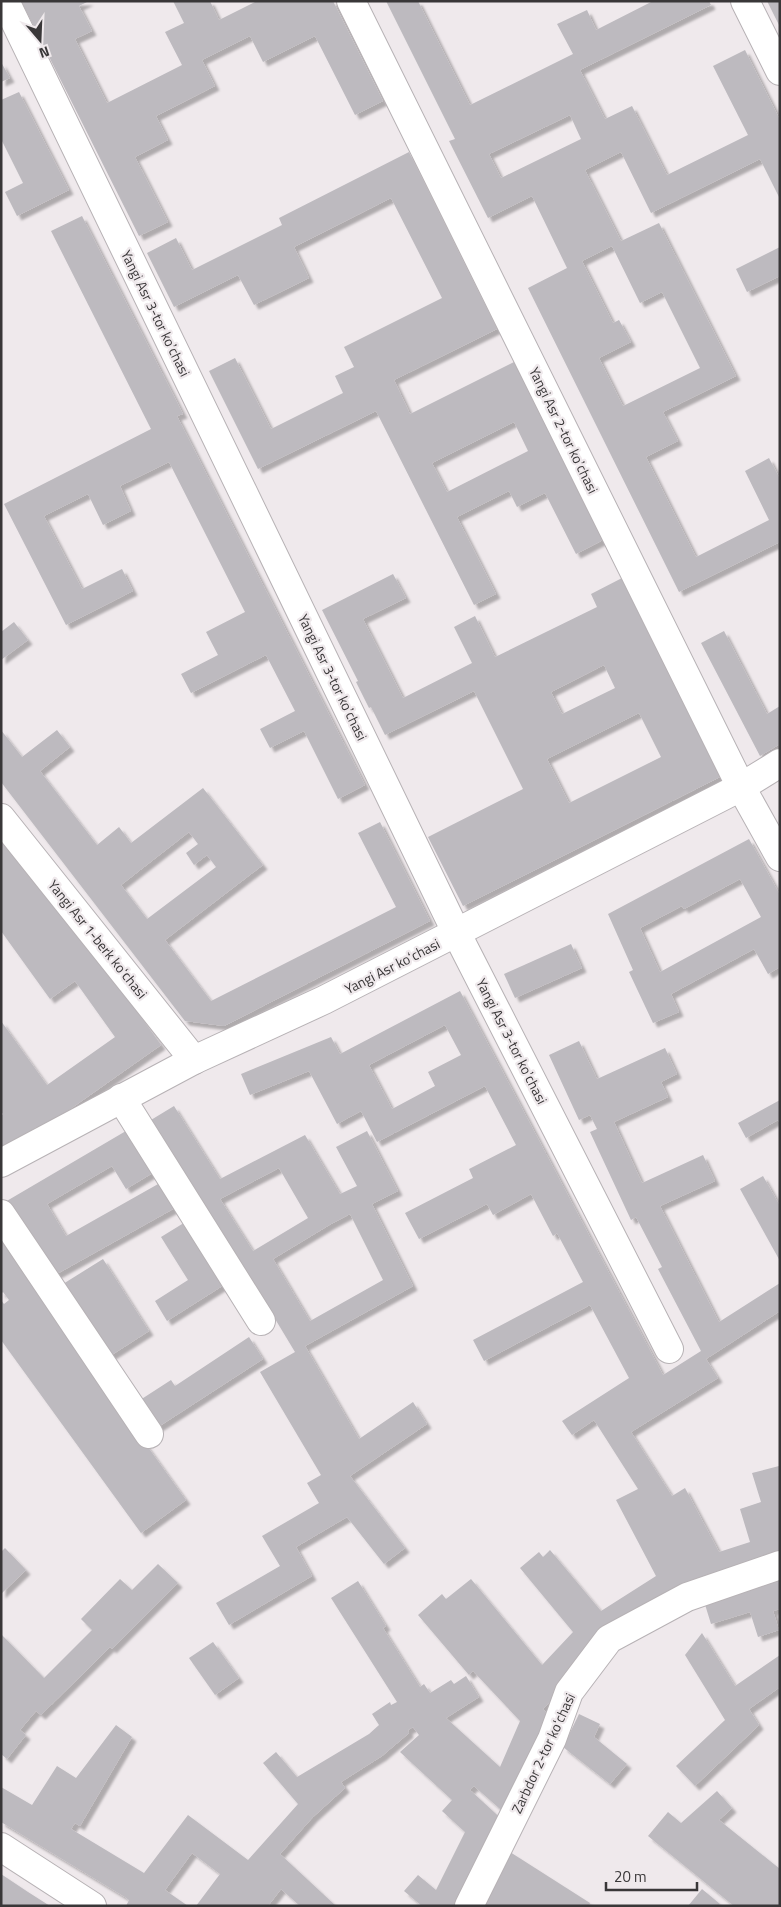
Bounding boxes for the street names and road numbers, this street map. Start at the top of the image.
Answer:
street label: Yangi Asr 3-tor koʼchasi [116,246,196,380]
street label: Yangi Asr 2-tor koʼchasi [524,363,604,497]
street label: Yangi Asr 3-tor koʼchasi [293,610,373,744]
street label: Yangi Asr 1-berk koʻchasi [43,875,153,1003]
street label: Yangi Asr koʻchasi [341,933,443,999]
street label: Yangi Asr 3-tor koʼchasi [471,975,553,1107]
street label: Zarbdor 2-tor koʻchasi [506,1689,580,1817]

